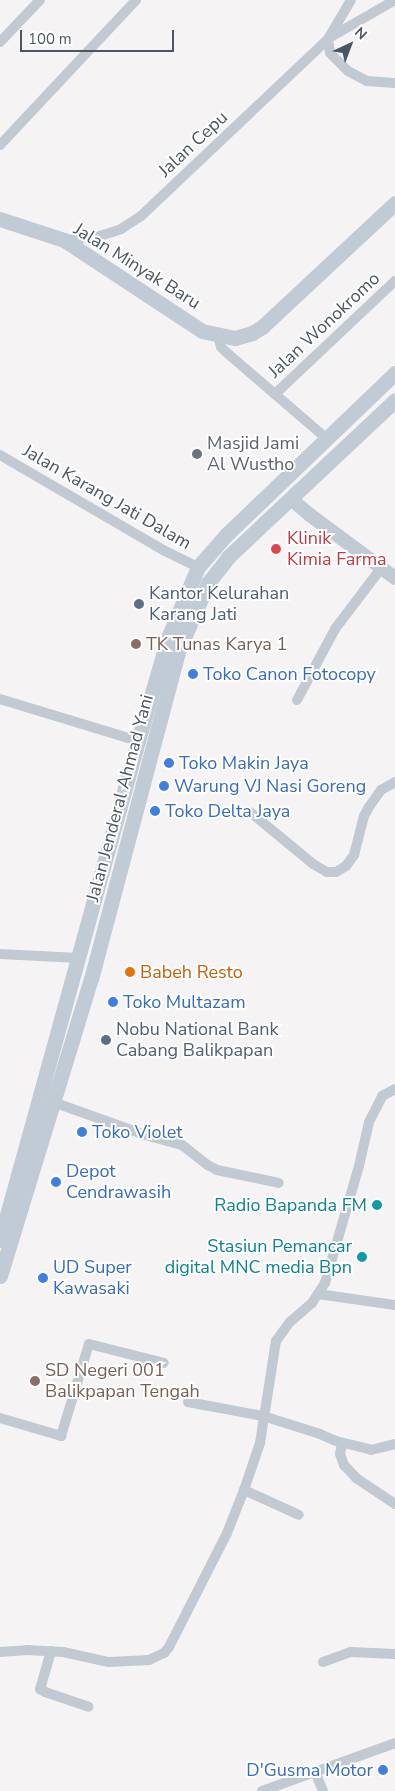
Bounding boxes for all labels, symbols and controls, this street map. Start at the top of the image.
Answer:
scale bar [22,20,176,52]
north arrow [325,20,375,70]
text: N [350,23,371,44]
text: 100 m [28,29,72,49]
street label: Jalan Cepu [154,107,232,181]
street label: Jalan Minyak Baru [70,218,204,314]
street label: Jalan Wonokromo [264,268,384,382]
place label: Masjid Jami Al Wustho [207,433,299,476]
street label: Jalan Karang Jati Dalam [19,440,195,554]
marker: Masjid Jami Al Wustho [191,448,203,460]
place label: Klinik Kimia Farma [287,528,387,570]
marker: Klinik Kimia Farma [269,542,283,556]
place label: Kantor Kelurahan Karang Jati [149,583,289,626]
marker: Kantor Kelurahan Karang Jati [133,598,145,610]
place label: TK Tunas Karya 1 [146,633,287,655]
marker: TK Tunas Karya 1 [130,638,142,650]
place label: Toko Canon Fotocopy [203,663,376,685]
marker: Toko Canon Fotocopy [187,668,199,680]
street label: Jalan Jenderal Ahmad Yani [82,692,158,904]
place label: Toko Makin Jaya [179,752,309,774]
marker: Toko Makin Jaya [163,757,175,769]
place label: Warung VJ Nasi Goreng [174,775,366,797]
marker: Warung VJ Nasi Goreng [158,780,170,792]
place label: Toko Delta Jaya [165,800,290,822]
marker: Toko Delta Jaya [149,805,161,817]
place label: Babeh Resto [140,961,243,983]
marker: Babeh Resto [124,966,136,978]
place label: Toko Multazam [123,991,246,1013]
marker: Toko Multazam [107,996,119,1008]
place label: Nobu National Bank Cabang Balikpapan [116,1019,279,1062]
marker: Nobu National Bank Cabang Balikpapan [100,1034,112,1046]
place label: Toko Violet [92,1121,183,1143]
marker: Toko Violet [76,1126,88,1138]
place label: Depot Cendrawasih [66,1161,171,1204]
marker: Depot Cendrawasih [50,1176,62,1188]
place label: Radio Bapanda FM [214,1194,367,1216]
marker: Radio Bapanda FM [371,1199,383,1211]
place label: Stasiun Pemancar digital MNC media Bpn [165,1236,352,1278]
marker: Stasiun Pemancar digital MNC media Bpn [356,1251,368,1263]
place label: UD Super Kawasaki [53,1257,132,1300]
marker: UD Super Kawasaki [37,1272,49,1284]
place label: SD Negeri 001 Balikpapan Tengah [45,1360,200,1402]
marker: SD Negeri 001 Balikpapan Tengah [29,1375,41,1387]
place label: D'Gusma Motor [246,1759,373,1781]
marker: D'Gusma Motor [377,1764,389,1776]

